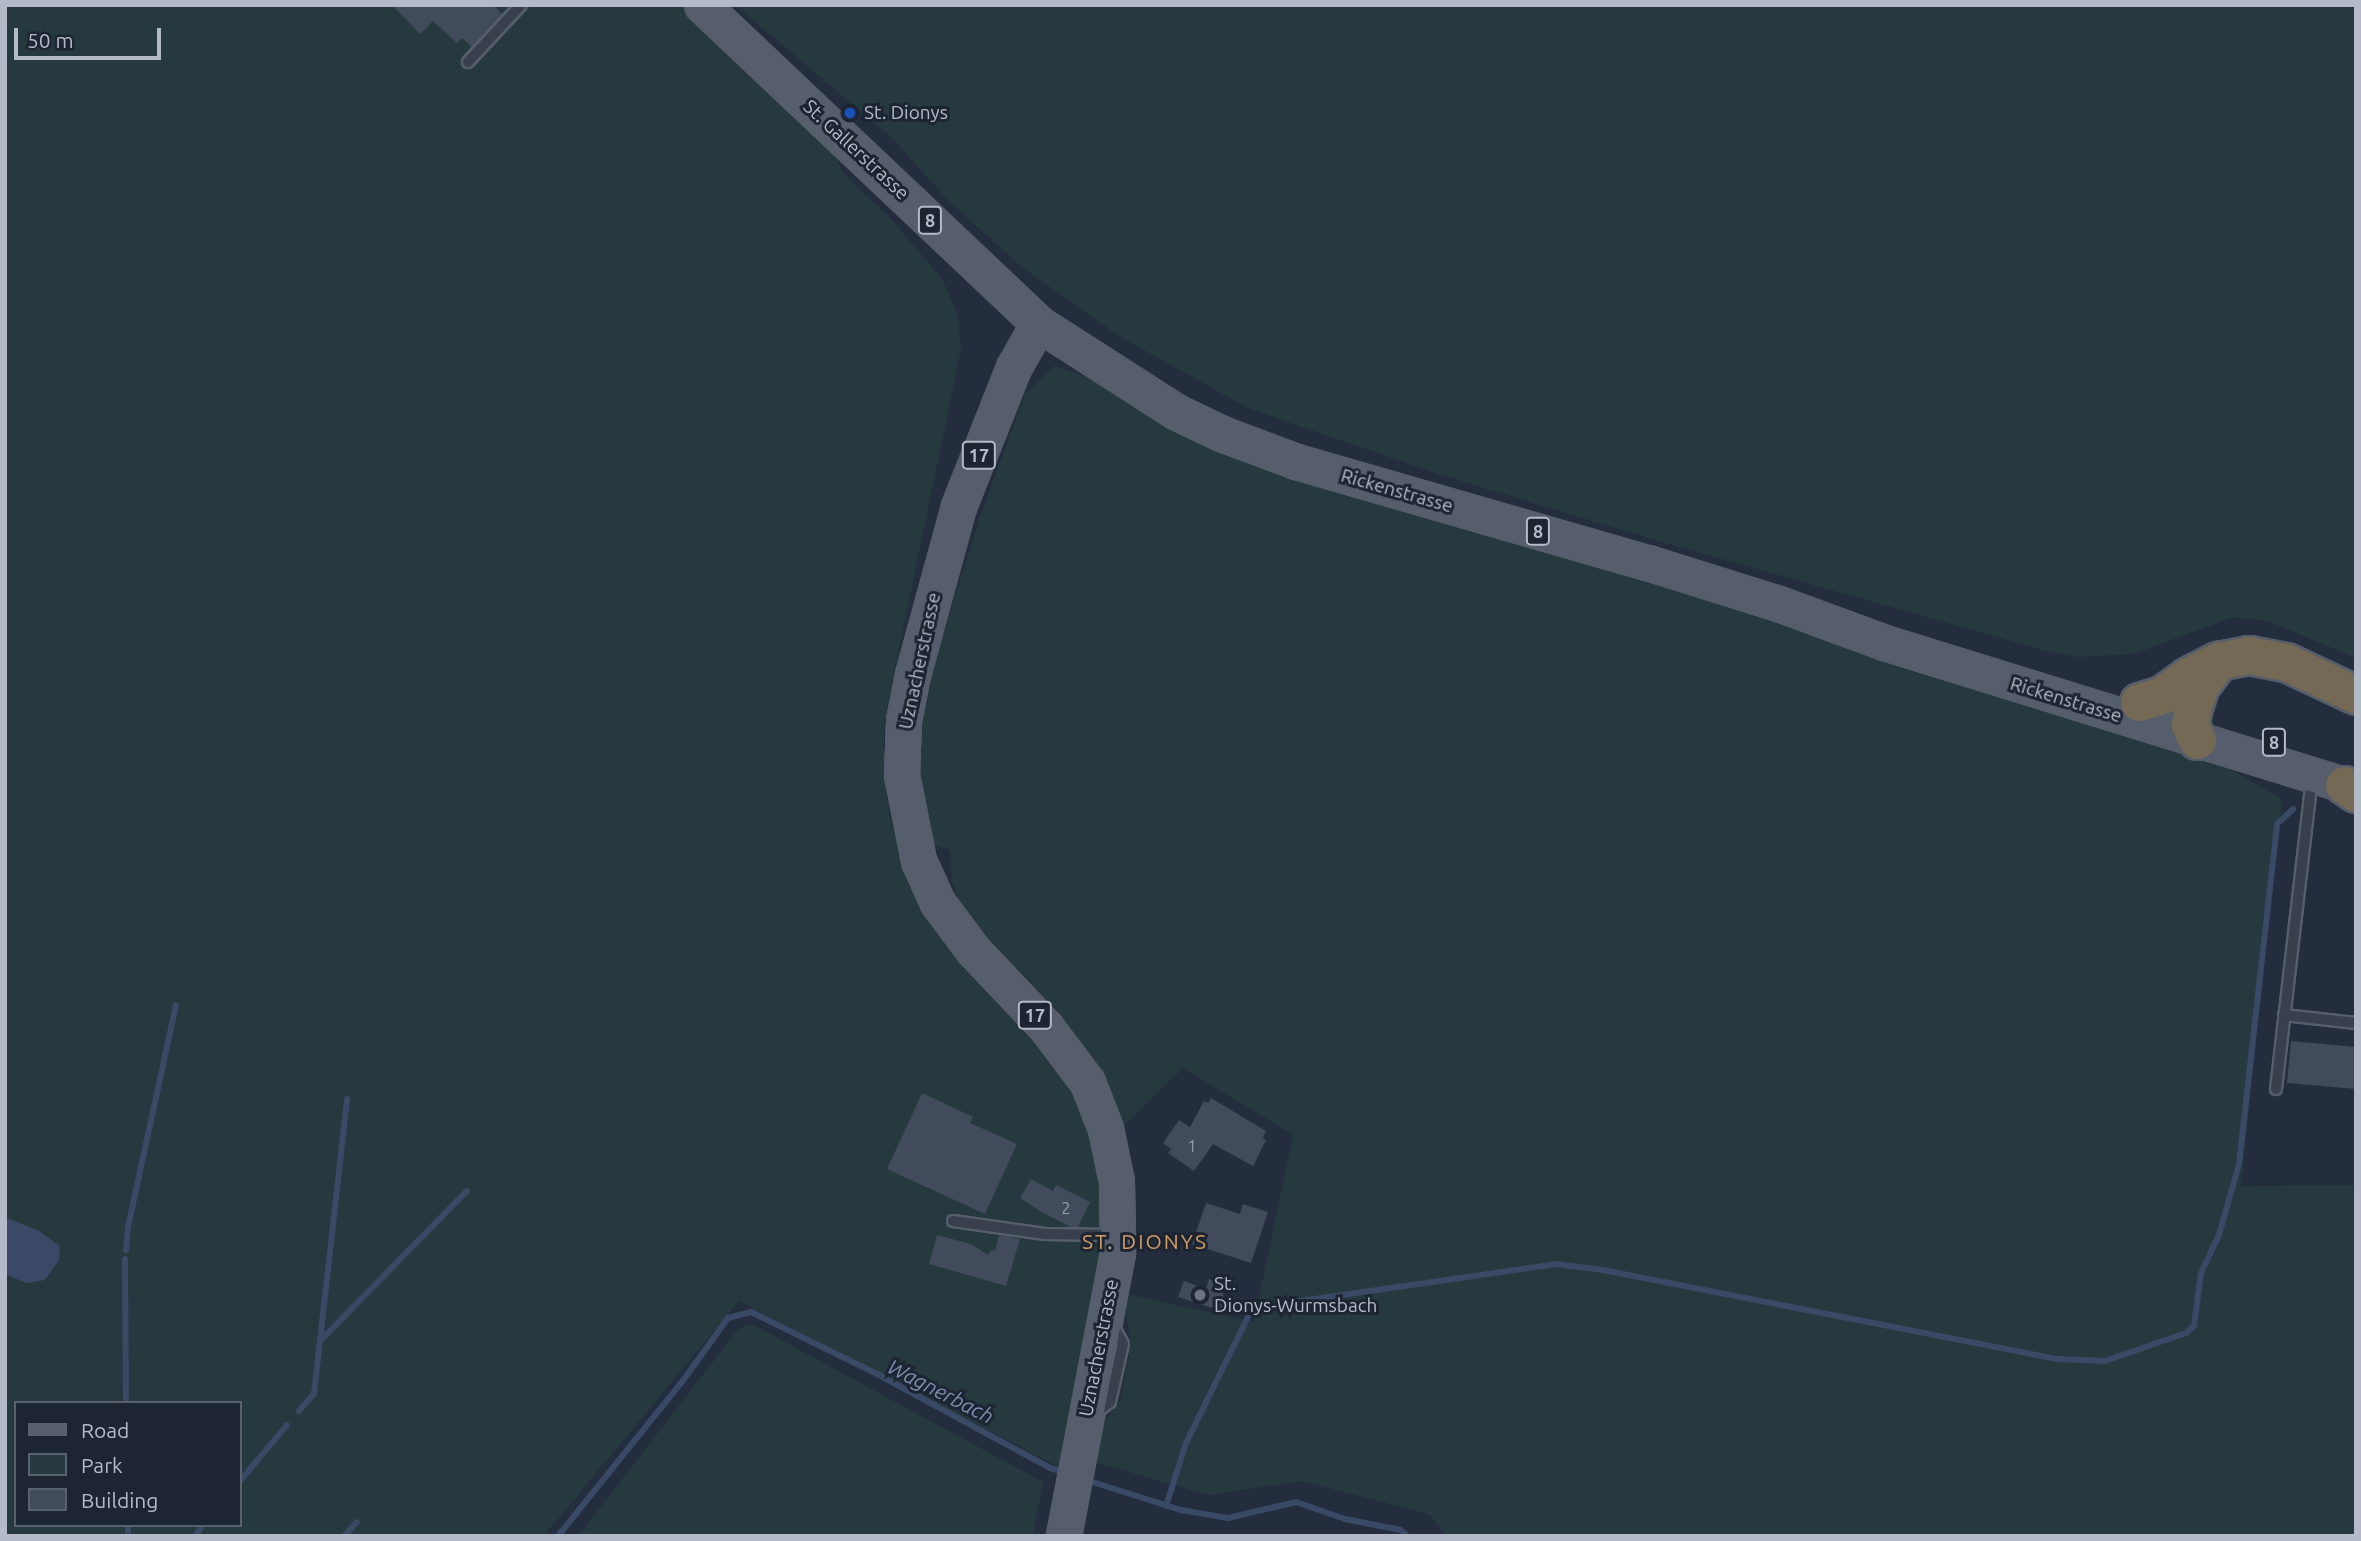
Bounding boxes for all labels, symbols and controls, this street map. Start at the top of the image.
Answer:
scale bar [18,14,164,58]
text: 50 m [27,28,74,52]
street label: St. Gallerstrasse [798,95,914,205]
place label: St. Dionys [864,102,948,124]
marker: St. Dionys [842,105,858,121]
road number: 8 [918,205,942,234]
road number: 17 [962,440,996,470]
street label: Rickenstrasse [1338,464,1456,518]
road number: 8 [1526,516,1550,546]
street label: Uznacherstrasse [894,591,946,731]
street label: Rickenstrasse [2007,672,2125,728]
road number: 8 [2262,728,2286,756]
road number: 17 [1018,1000,1052,1030]
house number: 1 [1187,1136,1197,1156]
house number: 2 [1061,1198,1071,1218]
district label: ST. DIONYS [1083,1228,1207,1254]
place label: St. Dionys-Wurmsbach [1214,1273,1377,1317]
street label: Uznacherstrasse [1075,1277,1123,1419]
marker: St. Dionys-Wurmsbach [1192,1287,1208,1303]
water label: Wagnerbach [884,1354,998,1428]
legend [14,1401,242,1527]
text: Road [81,1418,129,1442]
text: Park [81,1453,123,1477]
text: Building [81,1488,158,1512]

